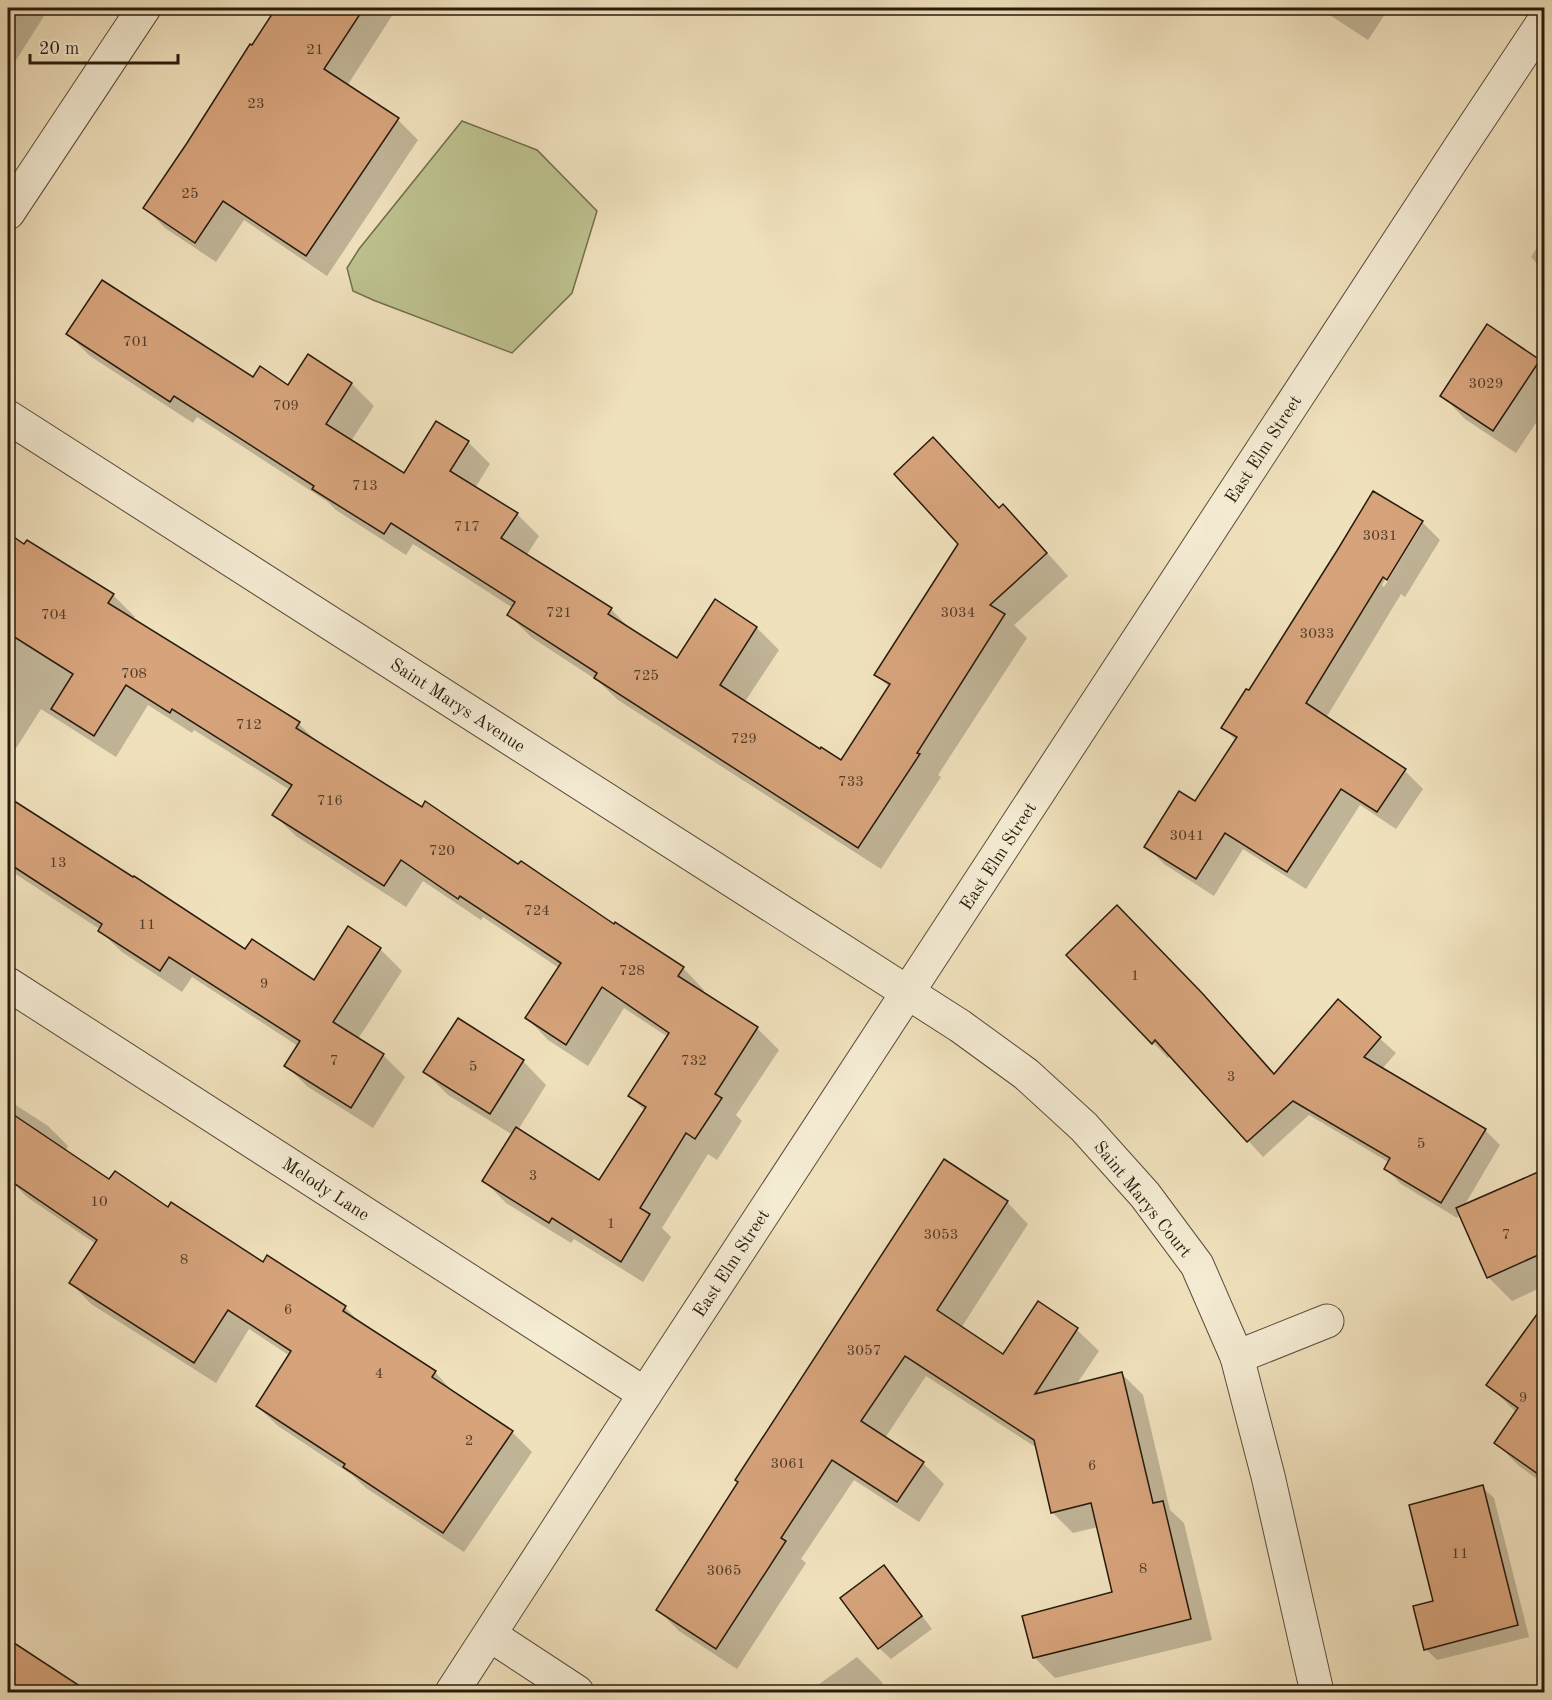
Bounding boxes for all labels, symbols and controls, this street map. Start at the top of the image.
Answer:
scale bar [30,27,178,65]
text: 20 m [39,40,79,58]
house number: 21 [306,43,324,58]
house number: 23 [247,97,265,112]
house number: 25 [181,187,199,202]
house number: 701 [123,335,149,350]
house number: 3029 [1469,377,1503,392]
street label: East Elm Street [1222,392,1305,507]
house number: 709 [273,399,299,414]
house number: 713 [352,479,378,494]
house number: 717 [454,520,480,535]
house number: 3031 [1363,529,1397,544]
house number: 721 [546,606,572,621]
house number: 3034 [941,606,975,621]
house number: 704 [41,608,67,623]
house number: 3033 [1300,627,1334,642]
street label: Saint Marys Avenue [387,656,528,756]
house number: 708 [121,667,147,682]
house number: 725 [633,669,659,684]
house number: 712 [236,718,262,733]
house number: 729 [731,732,757,747]
house number: 733 [838,775,864,790]
house number: 716 [317,794,343,809]
street label: East Elm Street [957,799,1040,914]
house number: 3041 [1170,829,1204,844]
house number: 720 [429,844,455,859]
house number: 13 [49,856,67,871]
house number: 724 [524,904,550,919]
house number: 11 [138,918,156,933]
house number: 728 [619,964,645,979]
house number: 1 [1131,969,1139,984]
house number: 9 [260,977,268,992]
house number: 7 [330,1054,338,1069]
house number: 732 [681,1054,707,1069]
house number: 5 [469,1060,477,1075]
house number: 3 [1227,1070,1235,1085]
house number: 5 [1417,1137,1425,1152]
street label: Saint Marys Court [1090,1138,1195,1261]
street label: Melody Lane [279,1155,372,1225]
house number: 3 [529,1169,537,1184]
house number: 10 [90,1195,108,1210]
street label: East Elm Street [690,1206,773,1321]
house number: 1 [607,1217,615,1232]
house number: 3053 [924,1228,958,1243]
house number: 7 [1502,1228,1510,1243]
house number: 8 [180,1253,188,1268]
house number: 6 [284,1303,292,1318]
house number: 3057 [847,1344,881,1359]
house number: 4 [375,1367,383,1382]
house number: 9 [1519,1391,1527,1406]
house number: 2 [465,1434,473,1449]
house number: 3061 [771,1457,805,1472]
house number: 6 [1088,1459,1096,1474]
house number: 11 [1451,1547,1469,1562]
house number: 8 [1139,1562,1147,1577]
house number: 3065 [707,1564,741,1579]

